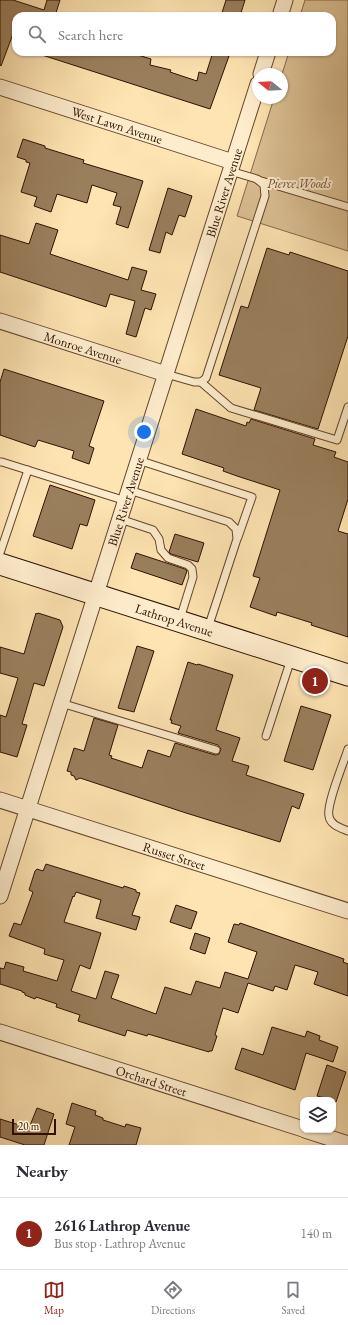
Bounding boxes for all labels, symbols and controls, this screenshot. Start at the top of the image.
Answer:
search box [12,12,336,56]
icon: search [26,23,48,45]
text: Search here [58,25,123,44]
north arrow [252,68,288,104]
street label: West Lawn Avenue [69,102,165,147]
street label: Blue River Avenue [201,146,246,239]
park label: Pierce Woods [267,175,331,192]
street label: Monroe Avenue [42,327,124,368]
your location [134,422,154,442]
street label: Blue River Avenue [103,455,147,548]
street label: Lathrop Avenue [133,599,216,640]
pin: 1 [302,666,328,696]
street label: Russet Street [141,838,208,874]
street label: Orchard Street [114,1061,189,1100]
map controls [300,1097,336,1133]
button: layers [300,1097,336,1133]
scale bar [12,1117,56,1136]
text: 20 m [18,1119,39,1133]
text: Nearby [16,1160,68,1182]
text: 2616 Lathrop Avenue [54,1216,190,1235]
text: 1 [26,1225,32,1242]
text: 140 m [301,1225,332,1242]
text: Bus stop · Lathrop Avenue [54,1235,186,1252]
tab: Map [43,1279,65,1317]
tab: Directions [151,1279,195,1317]
tab: Saved [281,1279,305,1317]

